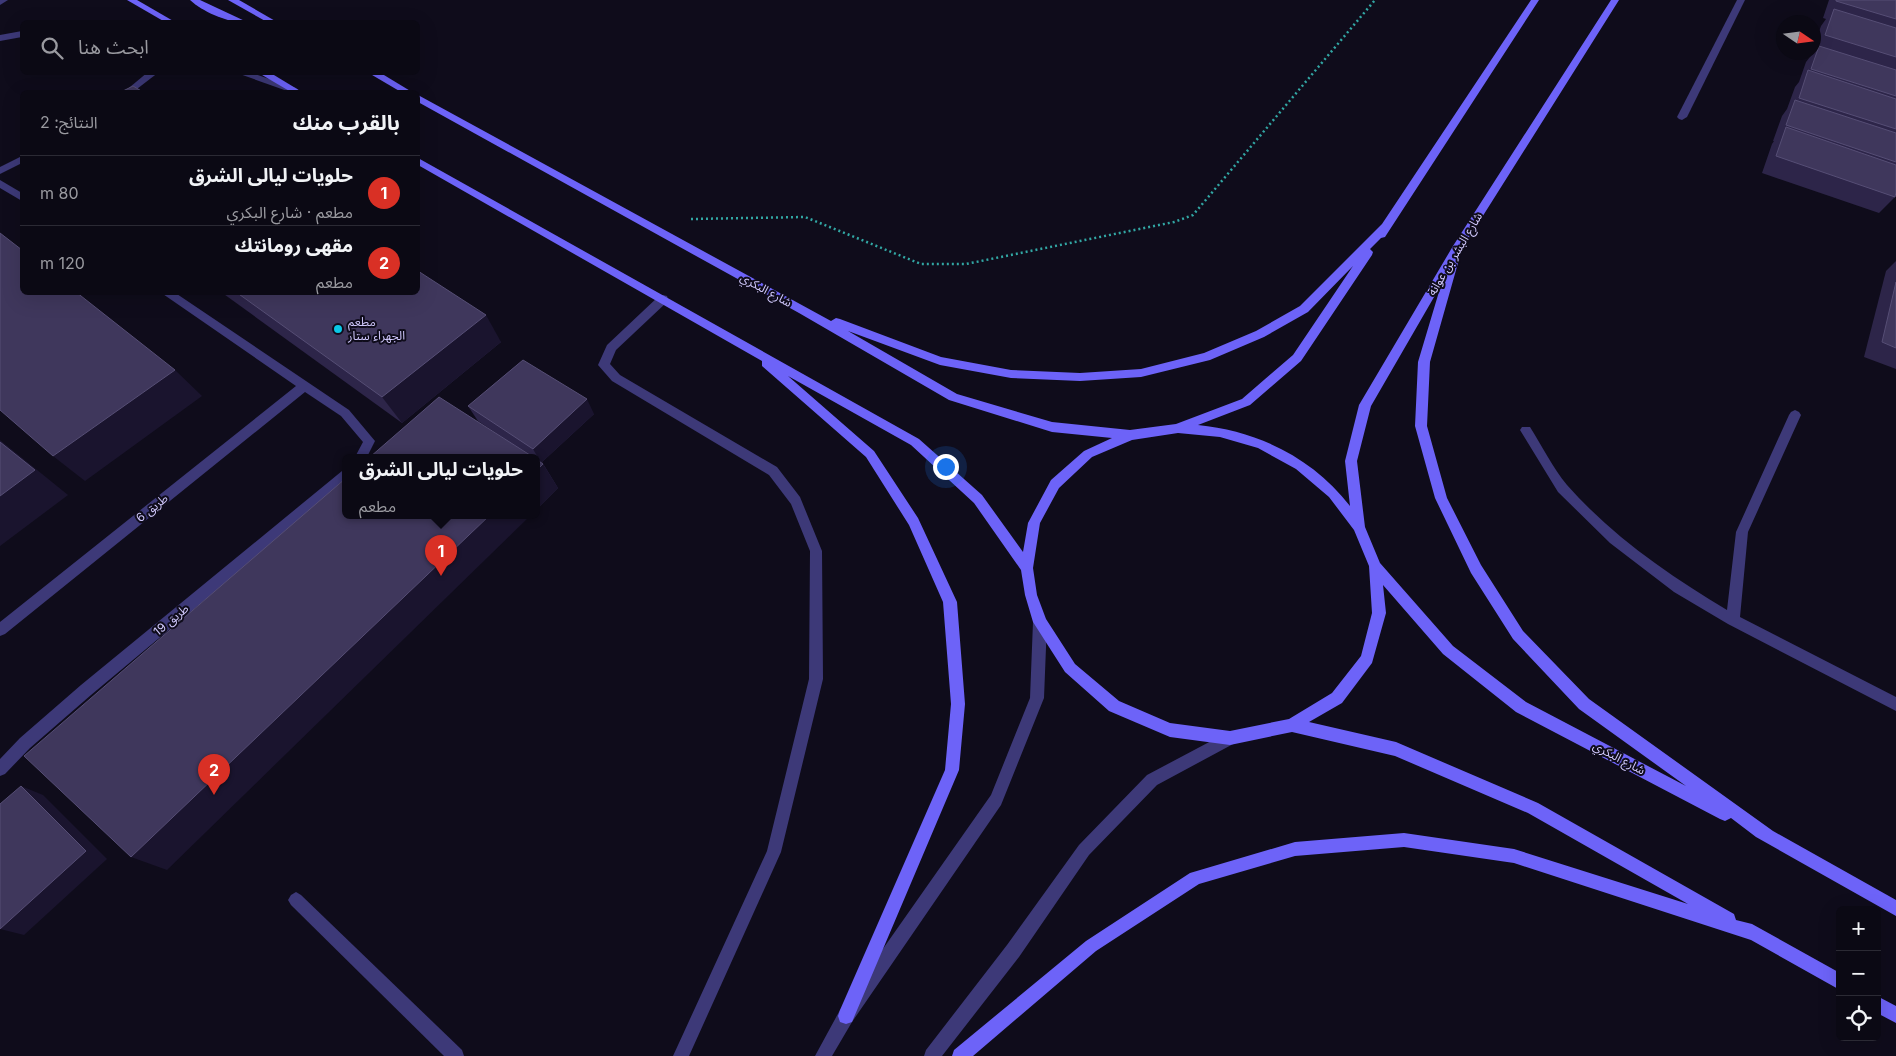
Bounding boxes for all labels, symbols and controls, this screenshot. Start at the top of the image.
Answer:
north arrow [1776,15,1821,60]
search box [20,20,420,75]
icon: search [38,34,66,62]
text: ابحث هنا [78,36,149,59]
text: بالقرب منك [293,110,400,135]
text: النتائج: 2 [40,112,98,132]
text: حلويات ليالى الشرق [189,164,353,187]
text: 80 m [40,183,79,203]
text: 1 [381,183,387,203]
text: مطعم · شارع البكري [227,202,353,222]
street label: شارع البشر بن عوانة [1424,210,1487,299]
text: مقهى رومانتك [235,234,353,257]
text: 120 m [40,253,85,273]
text: 2 [379,253,389,273]
street label: شارع البكري [736,269,795,312]
text: مطعم [316,272,353,292]
place label: مطعم الجهراء ستار [347,314,405,343]
marker: مطعم الجهراء ستار [332,323,344,335]
popup [342,454,540,519]
your location [933,454,959,480]
text: حلويات ليالى الشرق [359,458,523,481]
street label: طريق 6 [133,490,171,526]
text: مطعم [359,496,396,516]
pin: 1 [425,535,457,576]
street label: طريق 19 [150,601,192,639]
street label: شارع البكري [1589,738,1648,780]
pin: 2 [198,754,230,795]
map controls [1836,906,1881,1041]
button: + [1836,906,1881,951]
button: − [1836,951,1881,996]
button: locate [1836,996,1881,1041]

